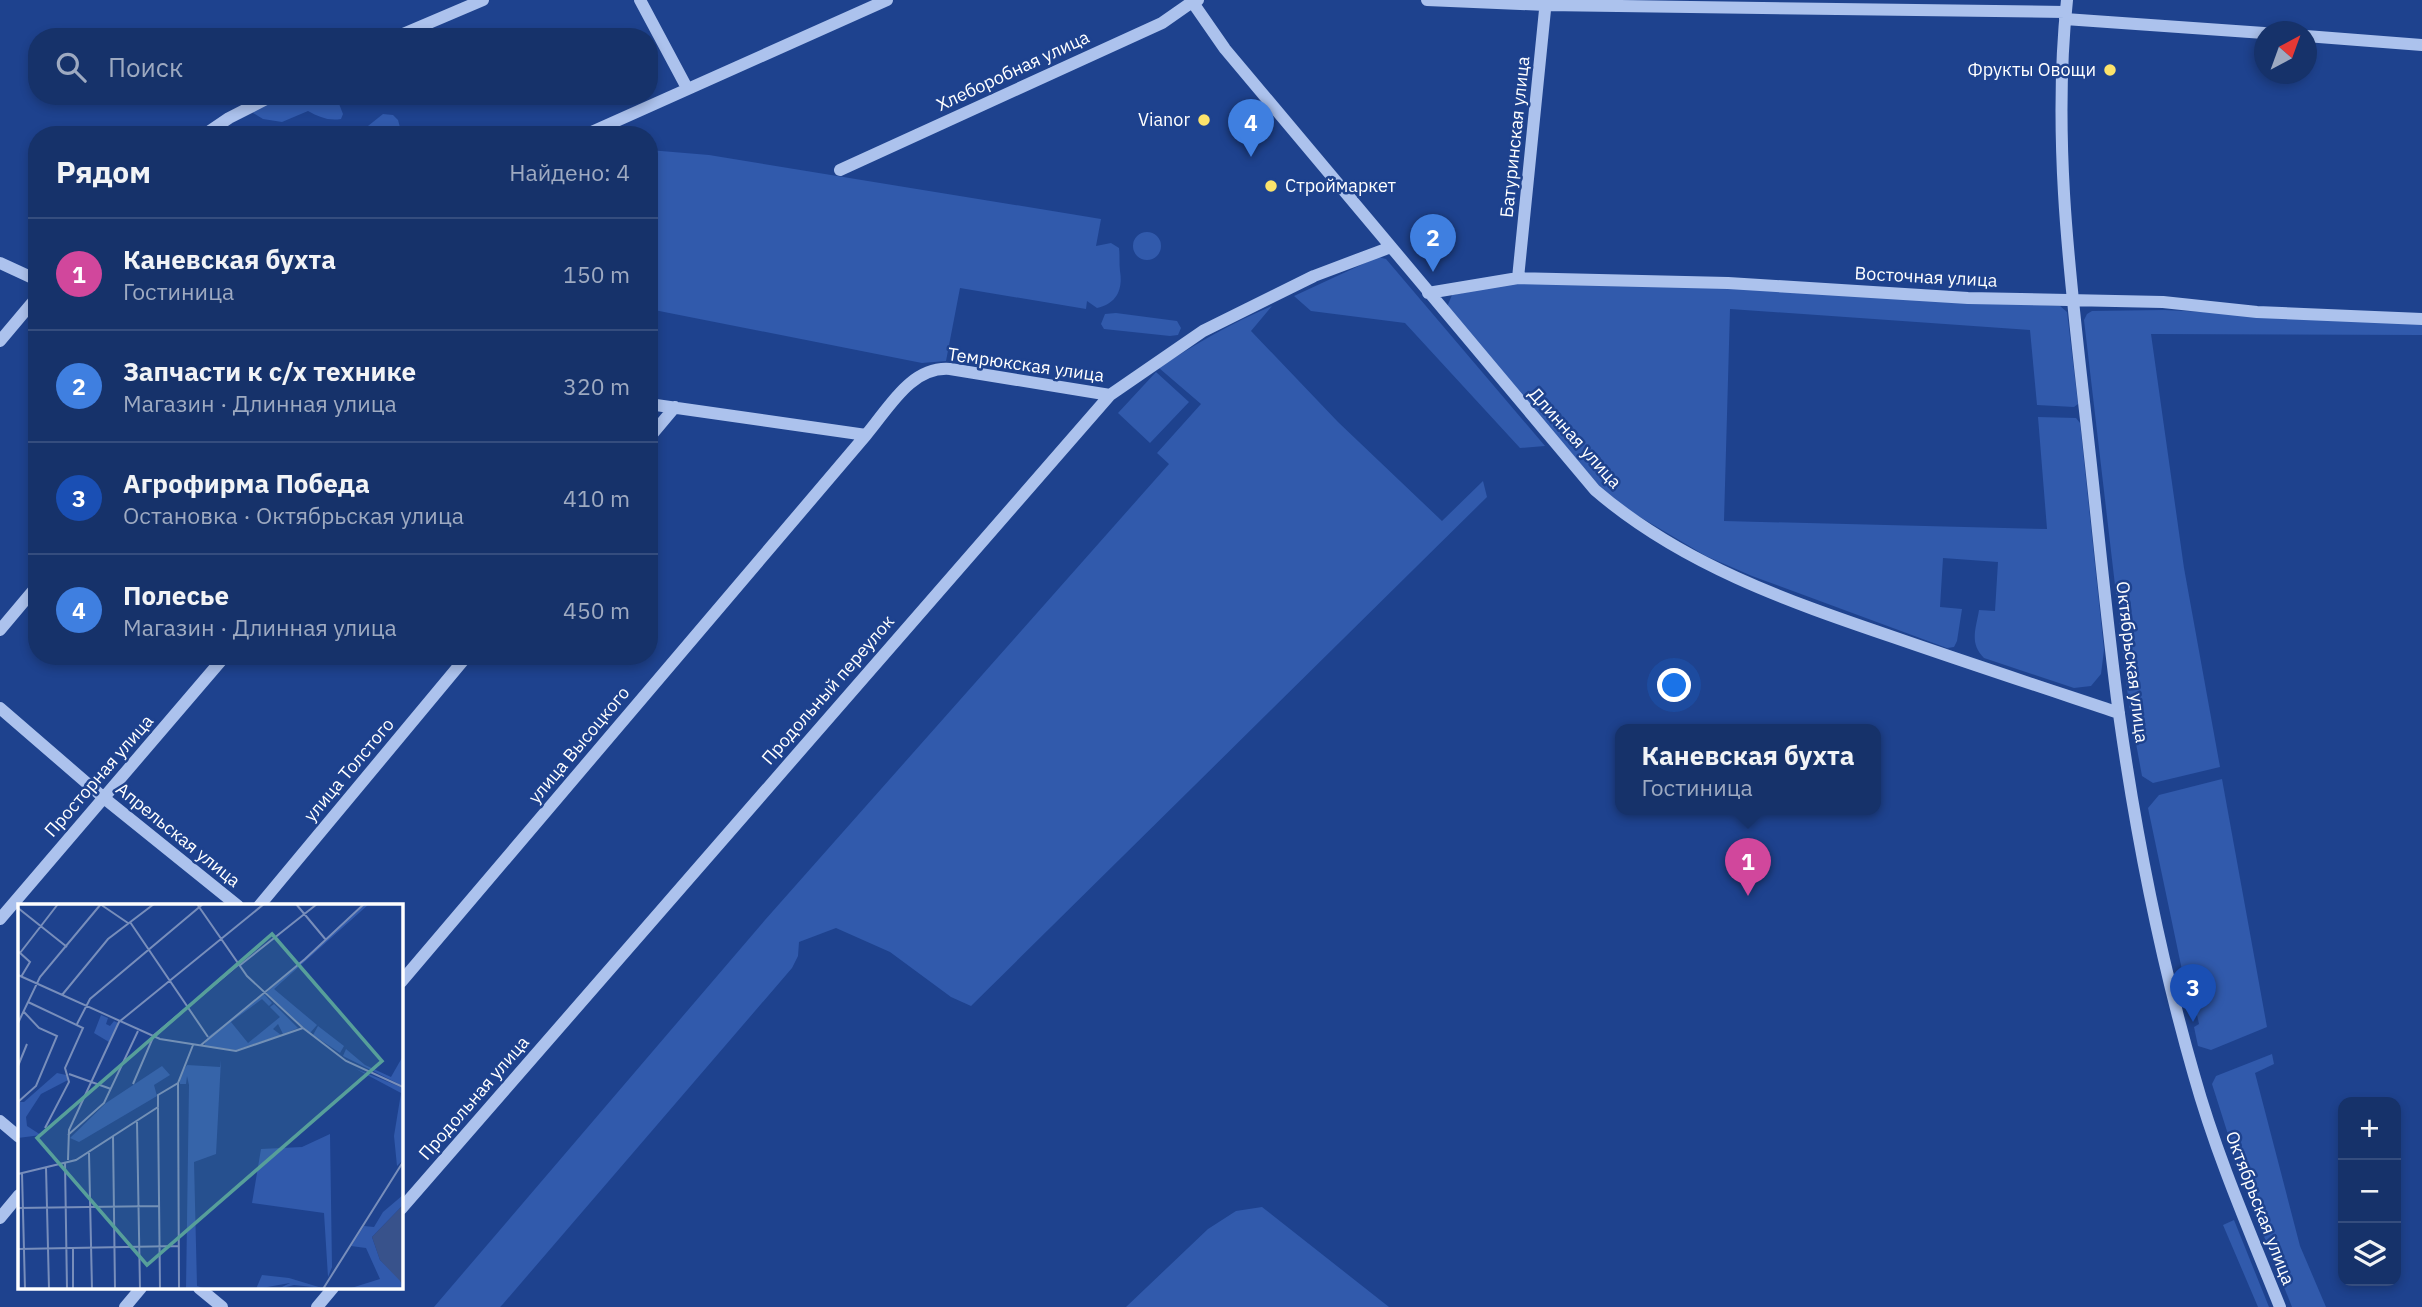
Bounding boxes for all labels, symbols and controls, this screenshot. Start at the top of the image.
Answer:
north arrow [2254,21,2317,84]
street label: Хлеборобная улица [933,25,1093,116]
search box [28,28,658,105]
icon: search [52,48,90,86]
text: Поиск [108,50,183,84]
street label: Батуринская улица [1495,55,1534,219]
place label: Фрукты Овощи [1967,58,2096,81]
marker: Фрукты Овощи [2102,62,2118,78]
pin: 4 [1228,99,1274,157]
place label: Vianor [1138,108,1190,131]
marker: Vianor [1196,112,1212,128]
text: Рядом [56,152,151,191]
text: Найдено: 4 [509,157,630,187]
place label: Строймаркет [1285,174,1397,197]
marker: Строймаркет [1263,178,1279,194]
pin: 2 [1410,214,1456,272]
text: Каневская бухта [123,242,336,276]
text: 1 [72,259,86,289]
text: 150 m [563,259,630,289]
street label: Восточная улица [1854,261,1998,292]
text: Гостиница [123,276,234,306]
street label: Темрюкская улица [946,342,1106,387]
text: Запчасти к с/х технике [123,354,416,388]
text: 2 [72,371,86,401]
text: 320 m [563,371,630,401]
street label: Длинная улица [1524,382,1627,493]
text: Магазин · Длинная улица [123,388,397,418]
text: Агрофирма Победа [123,466,370,500]
text: 3 [72,483,86,513]
text: 410 m [563,483,630,513]
text: Остановка · Октябрьская улица [123,500,464,530]
text: Полесье [123,578,229,612]
street label: Октябрьская улица [2111,580,2154,744]
text: 4 [72,595,86,625]
text: 450 m [563,595,630,625]
street label: Продольный переулок [756,610,899,769]
text: Магазин · Длинная улица [123,612,397,642]
your location [1657,668,1691,702]
street label: улица Высоцкого [523,681,634,808]
street label: Просторная улица [39,709,158,842]
street label: улица Толстого [299,713,399,826]
popup [1615,724,1881,815]
text: Каневская бухта [1642,738,1854,772]
text: Гостиница [1642,772,1753,802]
street label: Апрельская улица [111,777,246,892]
pin: 1 [1725,838,1771,896]
inset map [18,904,402,1290]
pin: 3 [2170,964,2216,1022]
street label: Продольная улица [413,1031,534,1165]
map controls [2338,1097,2401,1286]
button: + [2338,1097,2401,1160]
street label: Октябрьская улица [2221,1128,2300,1288]
button: − [2338,1160,2401,1223]
button: layers [2338,1223,2401,1286]

